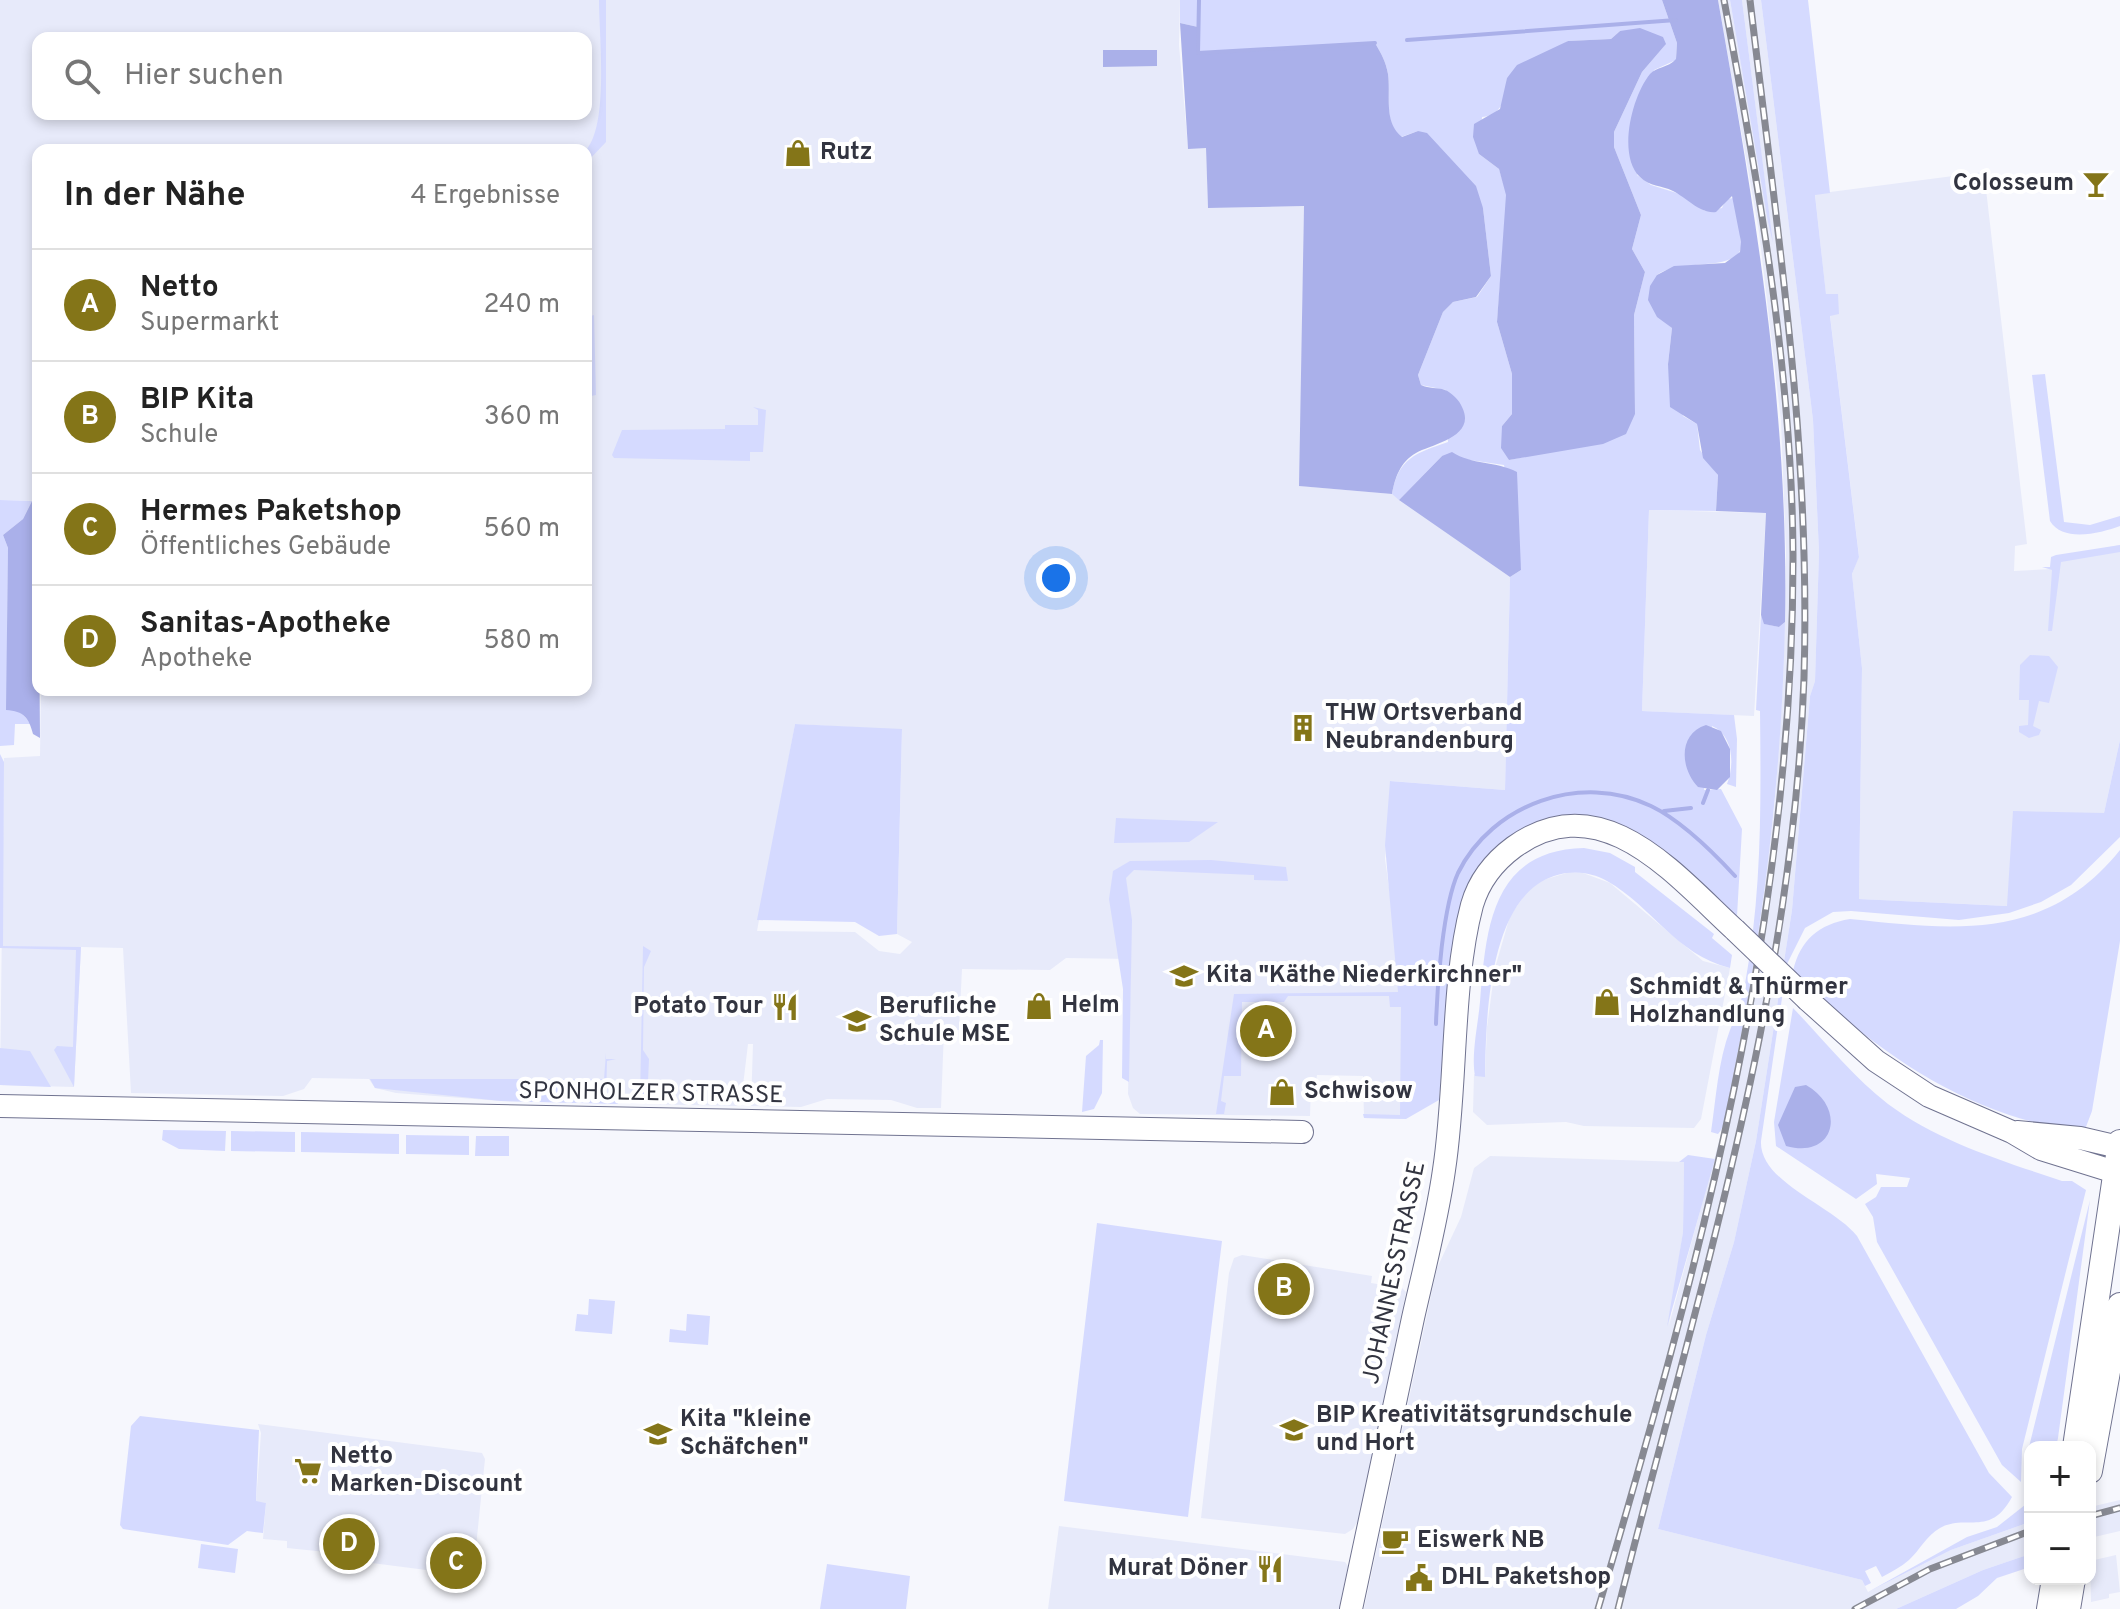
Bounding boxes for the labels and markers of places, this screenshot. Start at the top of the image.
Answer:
shop icon: Rutz [783,138,813,168]
place label: Rutz [820,138,873,168]
place label: Colosseum [1953,169,2074,199]
bar icon: Colosseum [2081,169,2111,199]
place label: THW Ortsverband Neubrandenburg [1325,699,1523,757]
building icon: THW Ortsverband Neubrandenburg [1288,713,1318,743]
school or university icon: Kita "Käthe Niederkirchner" [1169,961,1199,991]
place label: Kita "Käthe Niederkirchner" [1206,961,1522,991]
place label: Schmidt & Thürmer Holzhandlung [1629,973,1848,1031]
shop icon: Schmidt & Thürmer Holzhandlung [1592,987,1622,1017]
shop icon: Helm [1024,991,1054,1021]
place label: Helm [1061,991,1120,1021]
place label: Potato Tour [633,992,763,1022]
restaurant icon: Potato Tour [770,992,800,1022]
place label: Berufliche Schule MSE [879,992,1010,1050]
pin: A [1240,1001,1292,1061]
school or university icon: Berufliche Schule MSE [842,1006,872,1036]
shop icon: Schwisow [1267,1077,1297,1107]
place label: Schwisow [1304,1077,1413,1107]
pin: B [1258,1259,1310,1319]
place label: BIP Kreativitätsgrundschule und Hort [1316,1401,1633,1459]
place label: Kita "kleine Schäfchen" [680,1405,811,1463]
school or university icon: BIP Kreativitätsgrundschule und Hort [1279,1415,1309,1445]
school or university icon: Kita "kleine Schäfchen" [643,1419,673,1449]
place label: Netto Marken-Discount [330,1442,523,1500]
supermarket icon: Netto Marken-Discount [293,1456,323,1486]
pin: D [323,1514,375,1574]
cafe icon: Eiswerk NB [1380,1526,1410,1556]
place label: Eiswerk NB [1417,1526,1545,1556]
pin: C [430,1533,482,1593]
place label: Murat Döner [1108,1554,1248,1584]
restaurant icon: Murat Döner [1255,1554,1285,1584]
public building icon: DHL Paketshop [1404,1563,1434,1593]
place label: DHL Paketshop [1441,1563,1611,1593]

